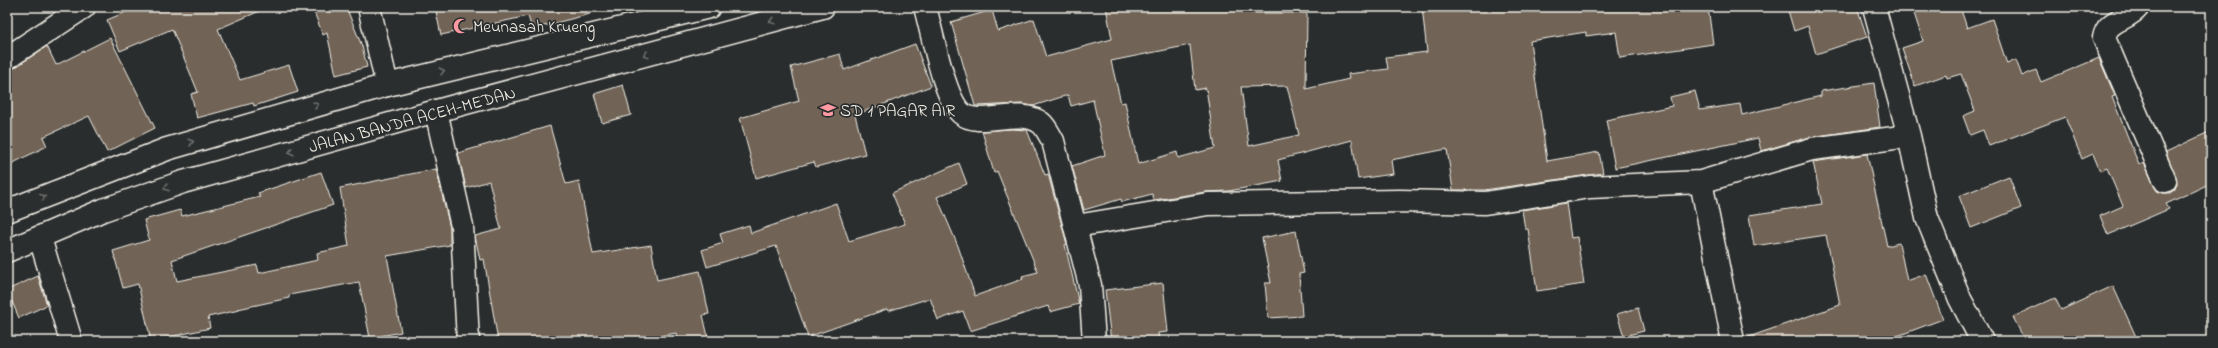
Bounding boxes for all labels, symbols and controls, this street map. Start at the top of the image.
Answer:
place label: Meunasah Krueng [473,15,595,42]
one-way arrow [768,16,775,25]
mosque icon: Meunasah Krueng [452,17,470,35]
one-way arrow [643,51,650,59]
one-way arrow [439,68,445,76]
street label: JALAN BANDA ACEH-MEDAN [306,81,519,160]
place label: SD 1 PAGAR AIR [840,99,956,124]
one-way arrow [313,101,320,110]
school or university icon: SD 1 PAGAR AIR [819,101,837,119]
one-way arrow [188,138,195,147]
one-way arrow [288,147,295,156]
one-way arrow [163,184,170,192]
one-way arrow [40,193,47,201]

